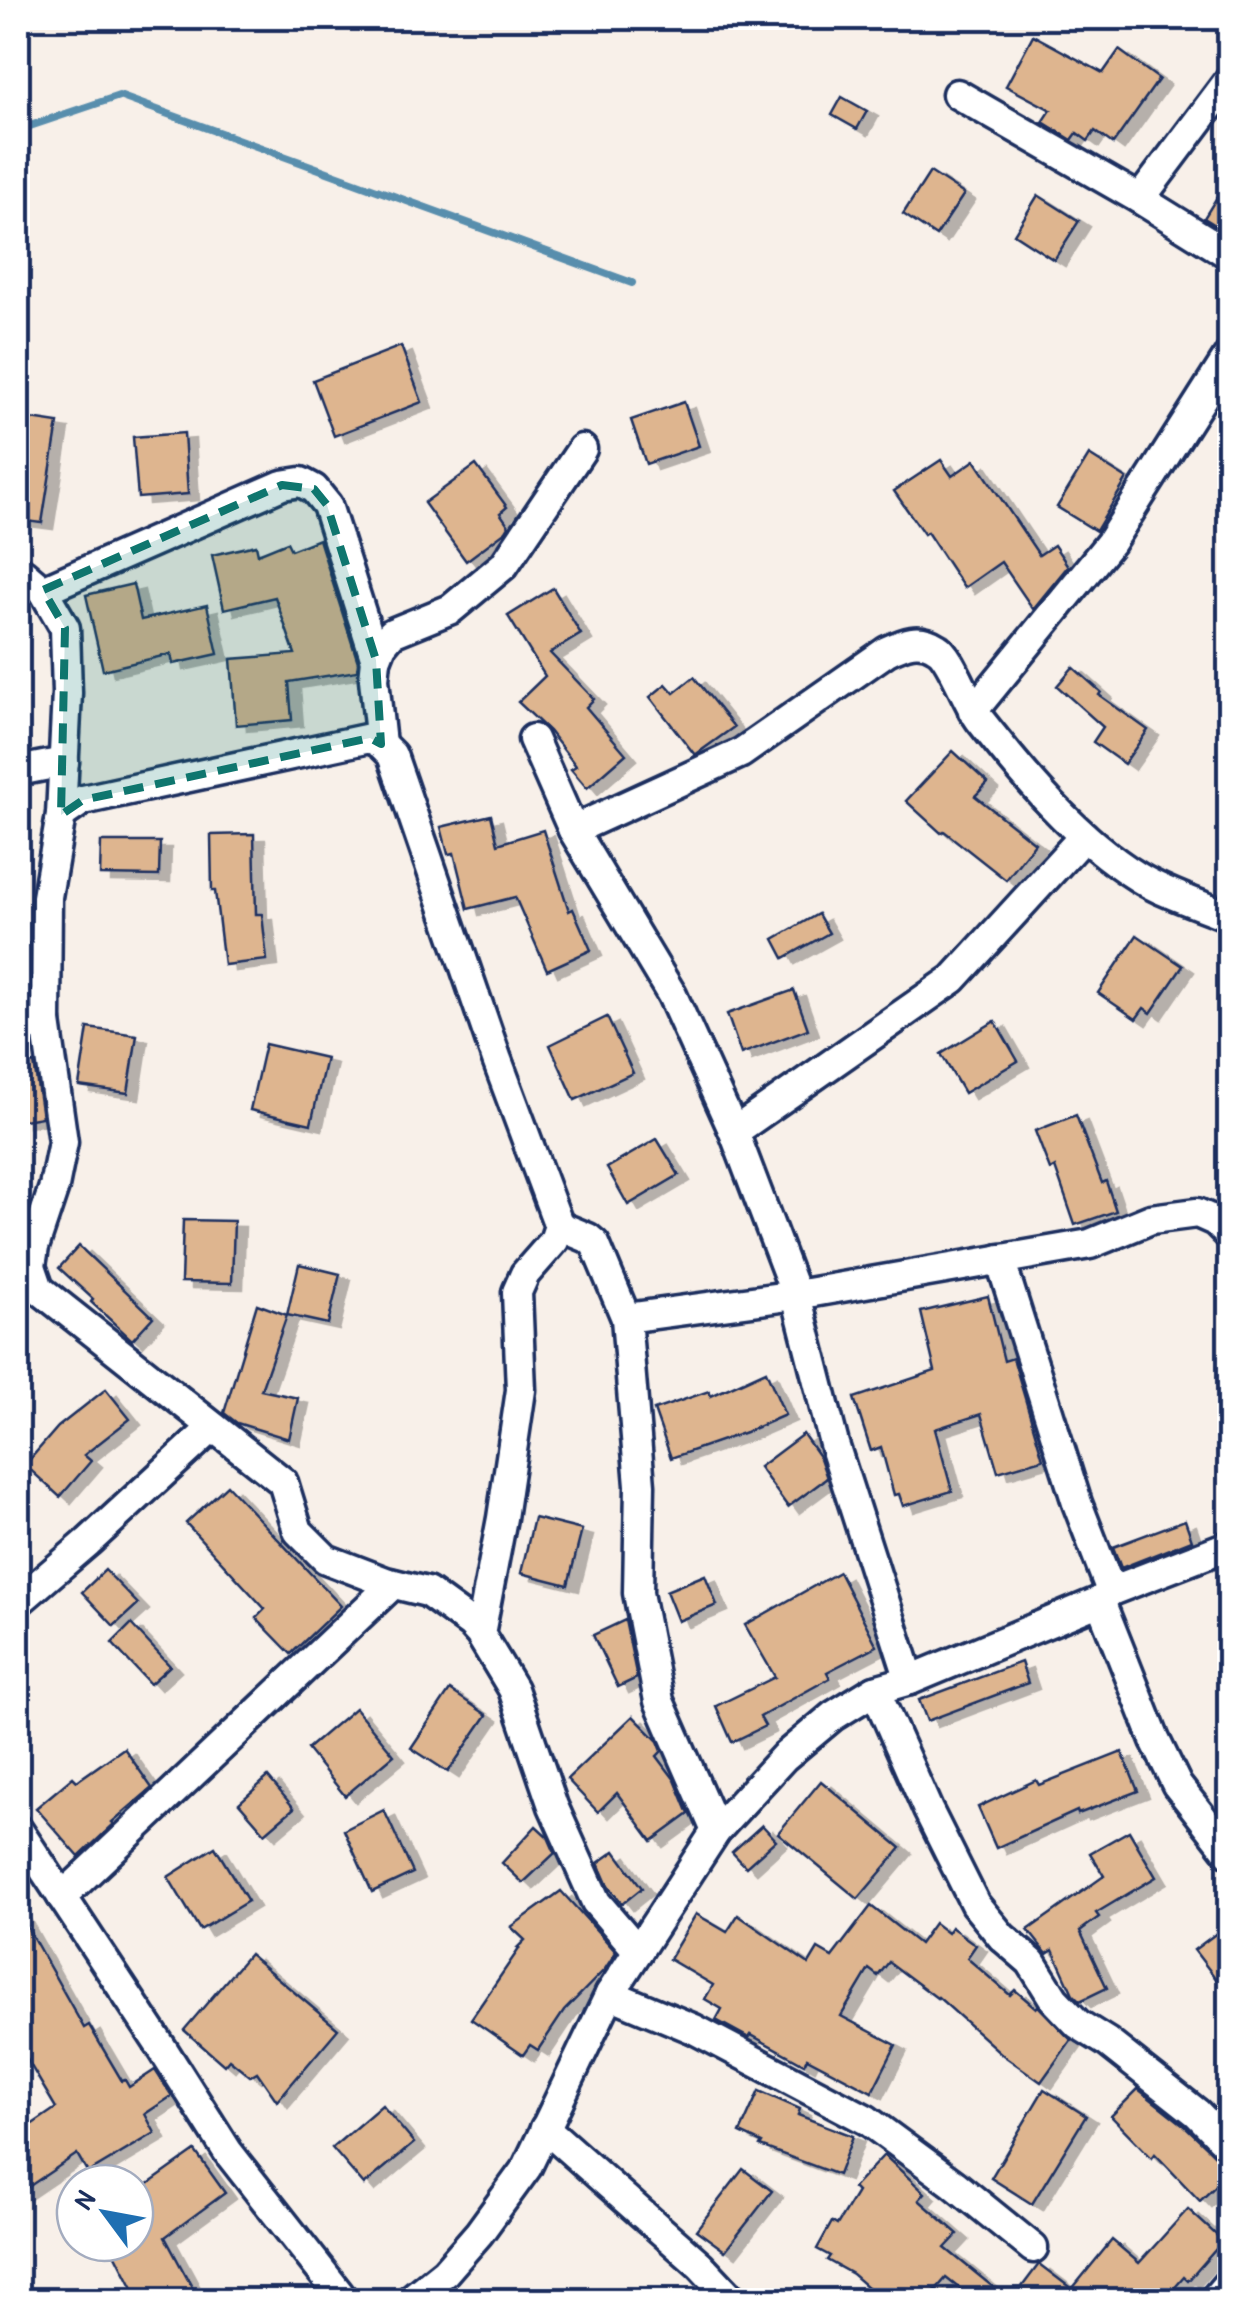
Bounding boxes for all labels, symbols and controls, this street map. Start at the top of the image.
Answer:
north arrow [55,2163,155,2263]
text: N [64,2183,104,2216]

